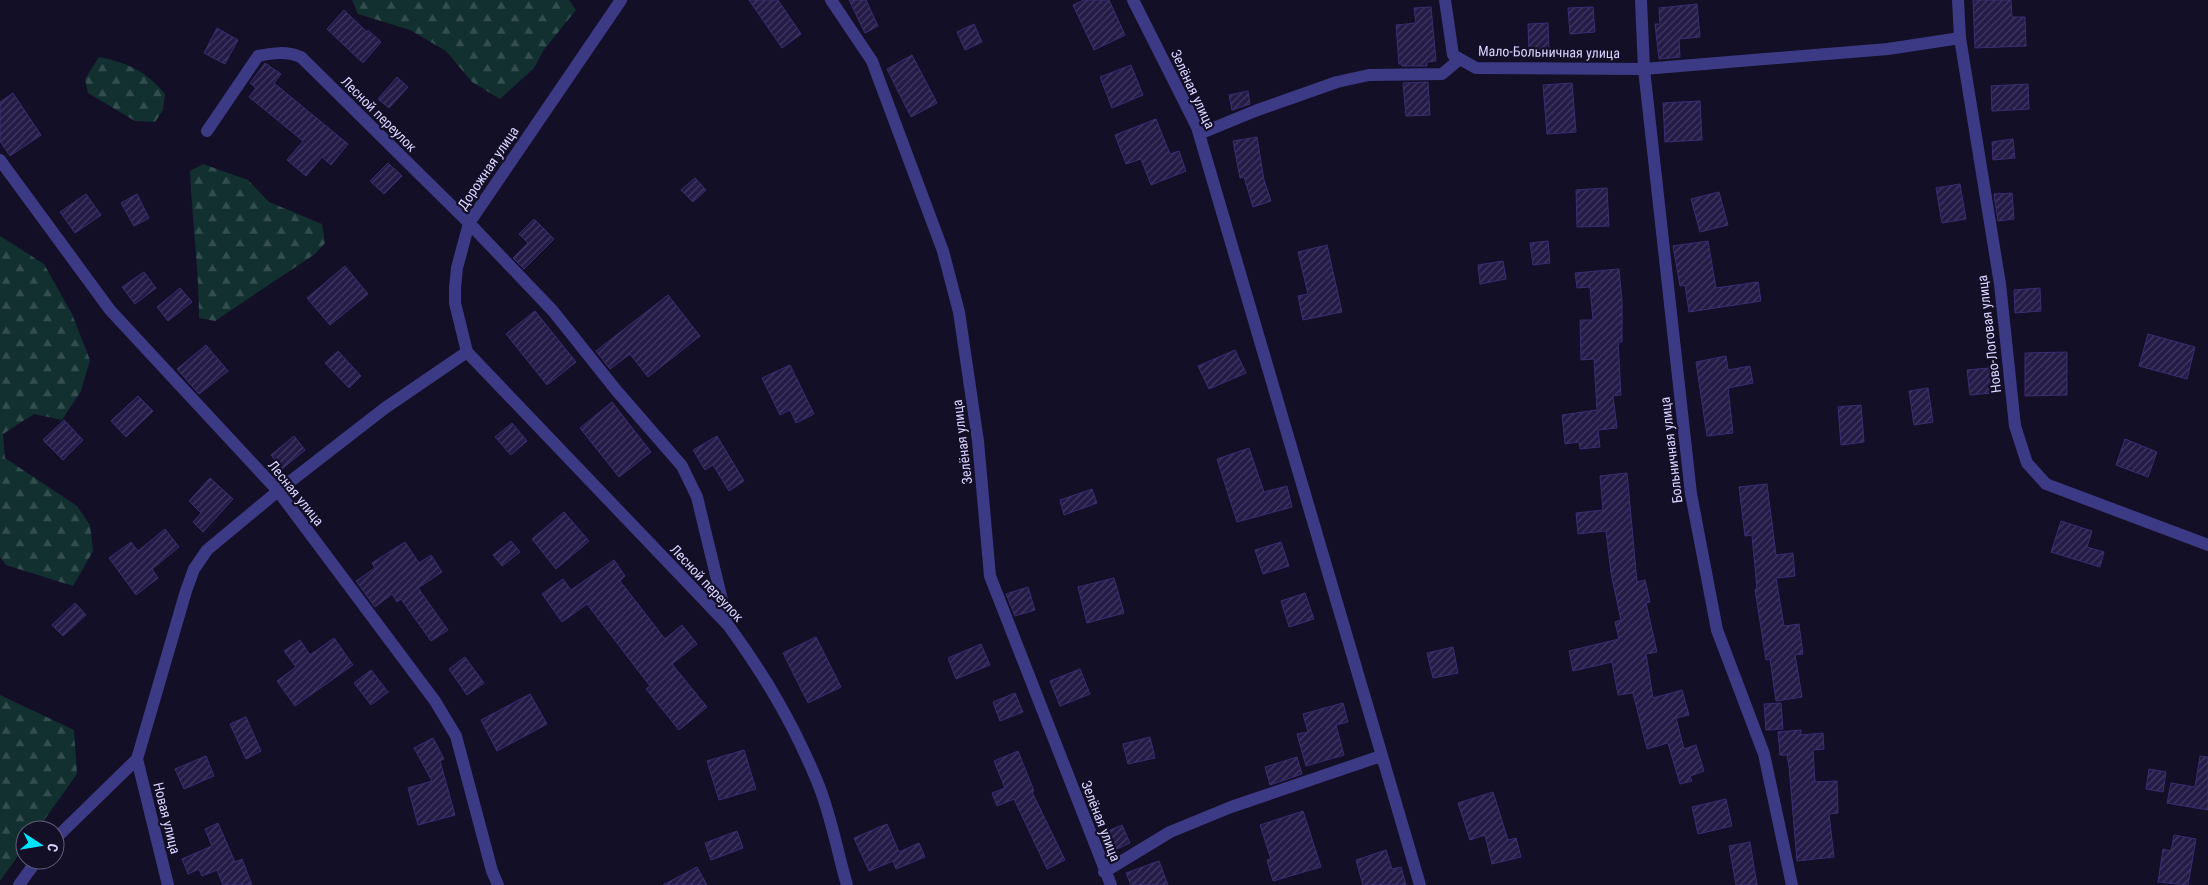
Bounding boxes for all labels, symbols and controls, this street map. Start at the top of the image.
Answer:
street label: Мало-Больничная улица [1478,43,1620,61]
street label: Зелёная улица [1168,47,1218,131]
street label: Лесной переулок [338,73,420,155]
street label: Дорожная улица [454,123,522,213]
street label: Ново-Логовая улица [1974,274,2004,394]
street label: Больничная улица [1657,396,1685,504]
street label: Зелёная улица [949,399,975,485]
street label: Лесная улица [265,457,327,529]
street label: Лесной переулок [667,541,747,625]
street label: Зелёная улица [1078,778,1124,864]
street label: Новая улица [150,780,184,856]
north arrow [15,820,65,870]
text: С [44,842,61,853]

